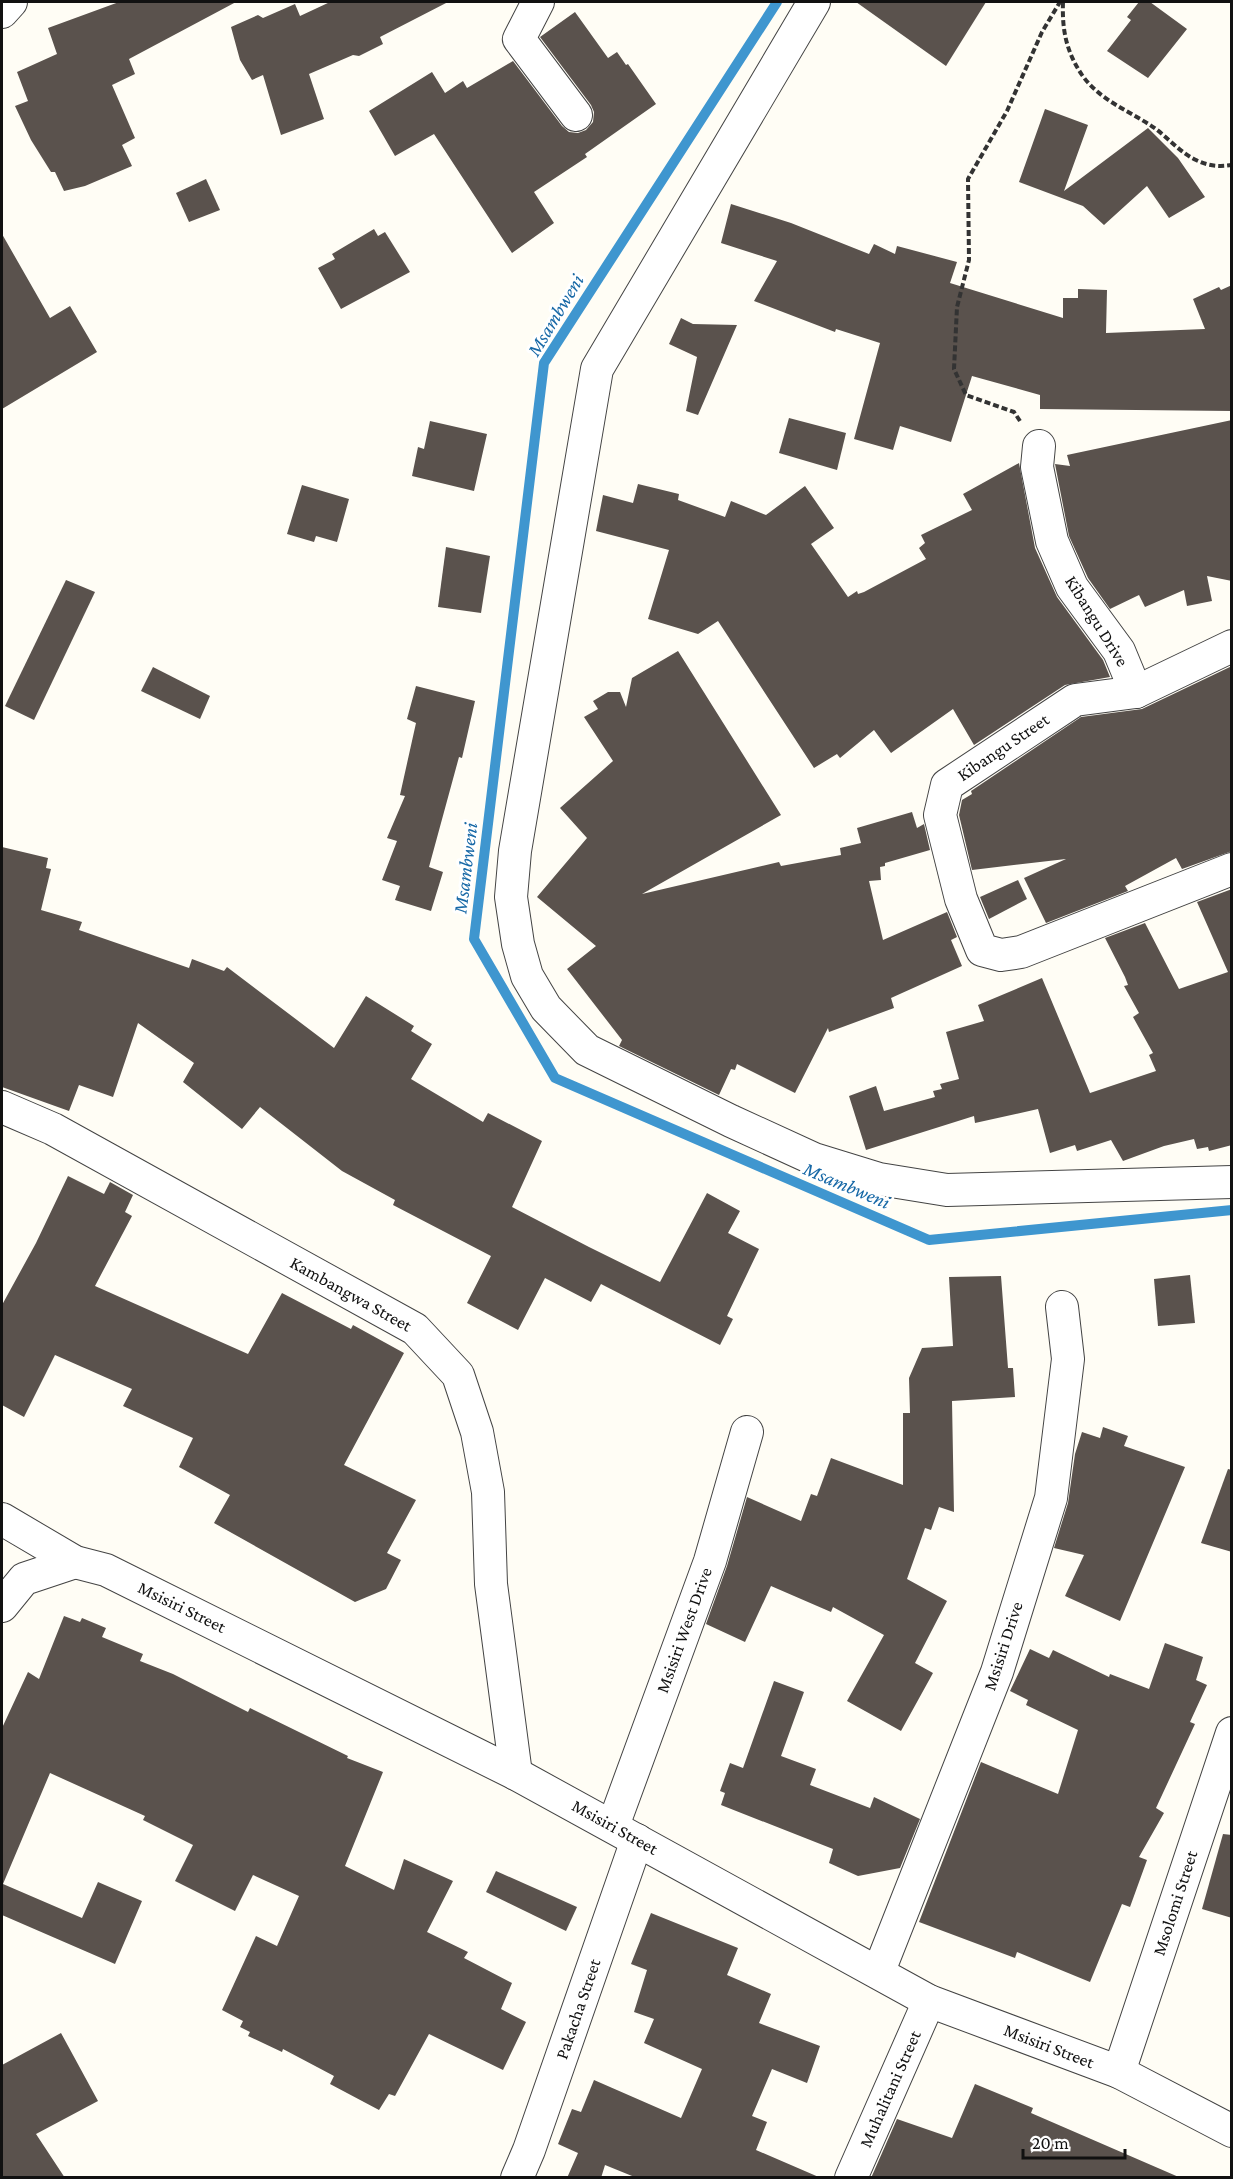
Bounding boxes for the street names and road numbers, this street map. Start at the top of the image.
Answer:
street label: Kibangu Drive [1061,572,1133,670]
street label: Kibangu Street [953,708,1053,785]
street label: Kambangwa Street [287,1252,416,1336]
street label: Msisiri West Drive [652,1564,716,1696]
street label: Msisiri Street [135,1577,230,1637]
street label: Msisiri Drive [979,1599,1027,1693]
street label: Msisiri Street [569,1795,662,1859]
street label: Msolomi Street [1149,1847,1202,1958]
street label: Pakacha Street [551,1955,605,2062]
street label: Msisiri Street [1001,2020,1098,2073]
street label: Muhalitani Street [855,2026,925,2151]

